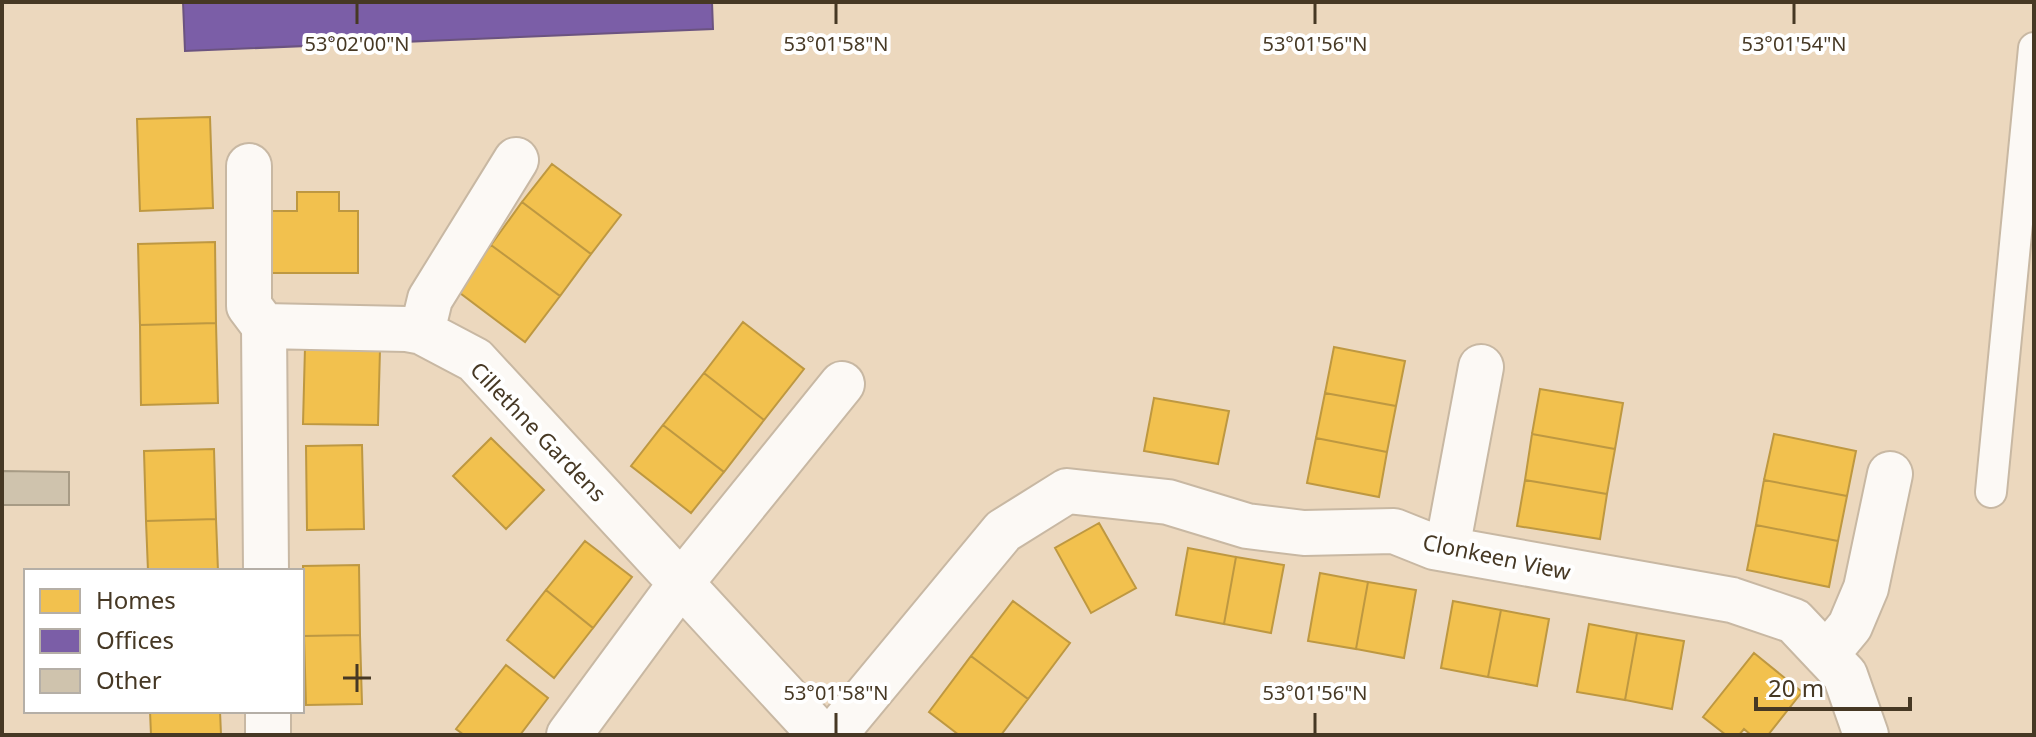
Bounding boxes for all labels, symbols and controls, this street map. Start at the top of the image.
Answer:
text: 53°02'00"N [304,30,410,57]
text: 53°01'58"N [783,30,889,57]
text: 53°01'56"N [1262,30,1368,57]
text: 53°01'54"N [1741,30,1847,57]
street label: Cillethne Gardens [464,355,614,507]
street label: Clonkeen View [1420,526,1574,586]
legend [24,569,304,713]
text: Homes [96,583,176,616]
text: Offices [96,623,174,656]
scale bar [1756,661,1910,711]
text: Other [96,663,162,696]
text: 20 m [1768,671,1824,704]
text: 53°01'58"N [783,679,889,706]
text: 53°01'56"N [1262,679,1368,706]

